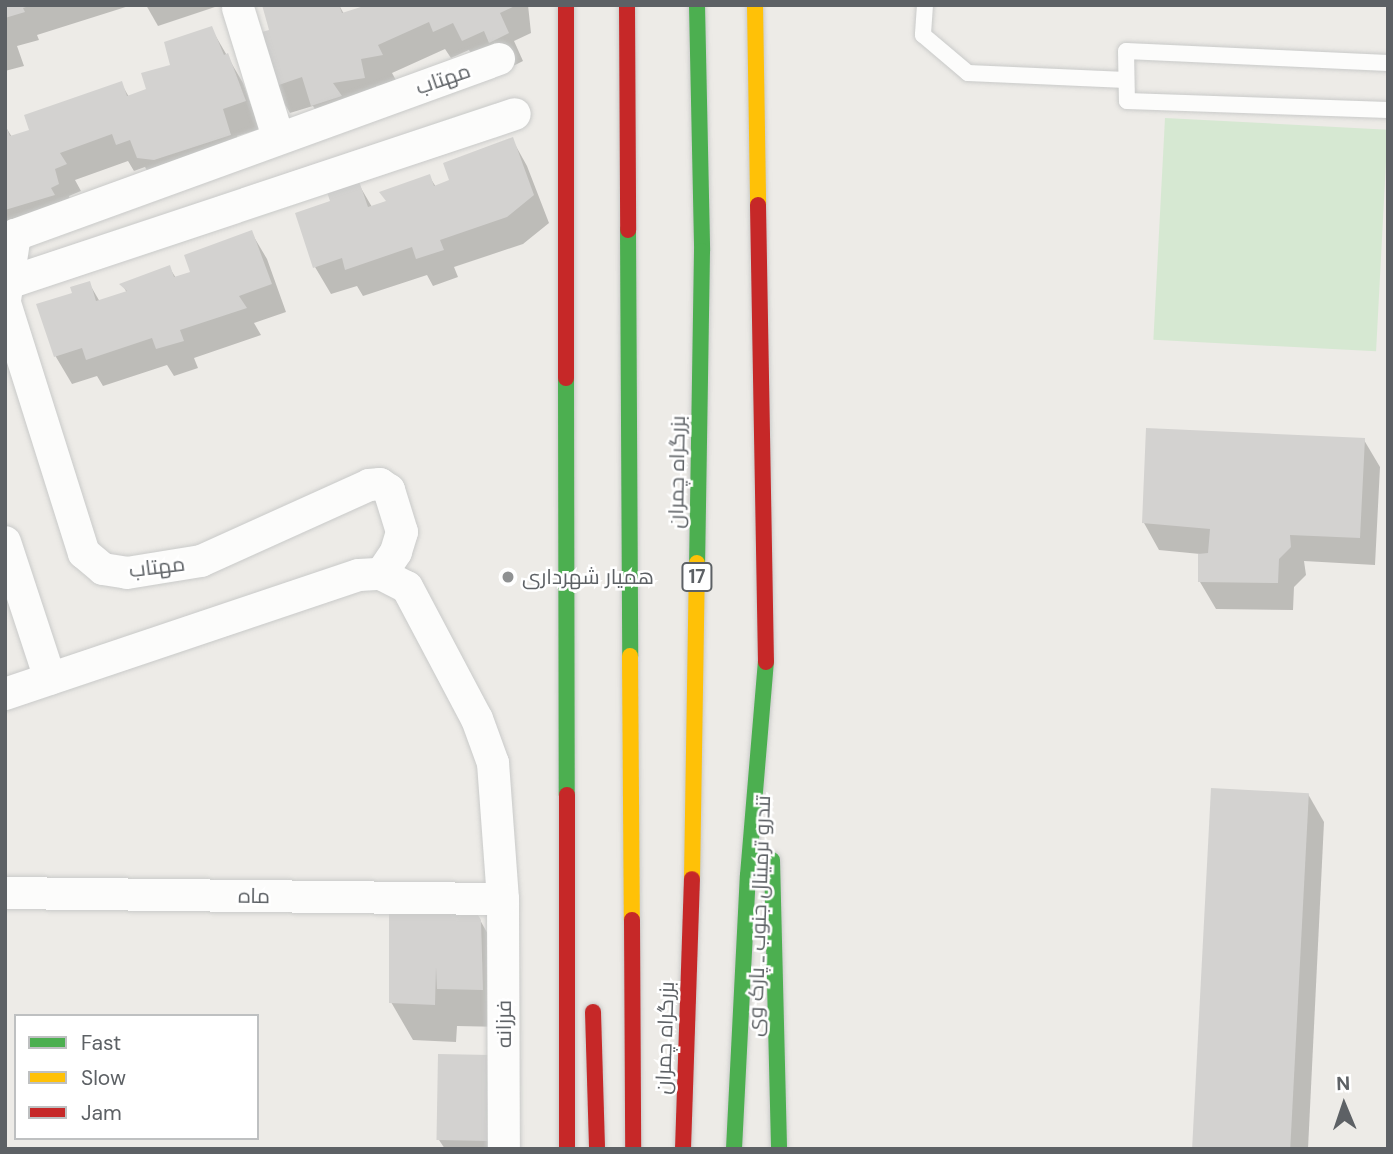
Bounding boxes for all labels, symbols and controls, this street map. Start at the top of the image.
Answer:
street label: مهتاب [412,58,474,100]
street label: بزرگراه چمران [663,415,691,529]
street label: مهتاب [128,551,186,583]
road number: 17 [681,562,713,592]
place label: همیار شهرداری [522,564,654,590]
marker: همیار شهرداری [500,569,516,585]
street label: تندرو ترمینال جنوب ـ پارک وی [742,795,776,1037]
street label: ماه [238,883,270,909]
street label: بزرگراه چمران [650,981,680,1095]
street label: فرزانه [491,1000,517,1048]
legend [14,1014,259,1140]
text: Fast [81,1029,121,1057]
text: Slow [81,1064,126,1092]
north arrow [1309,1070,1379,1140]
text: N [1336,1071,1351,1096]
text: Jam [81,1099,122,1127]

